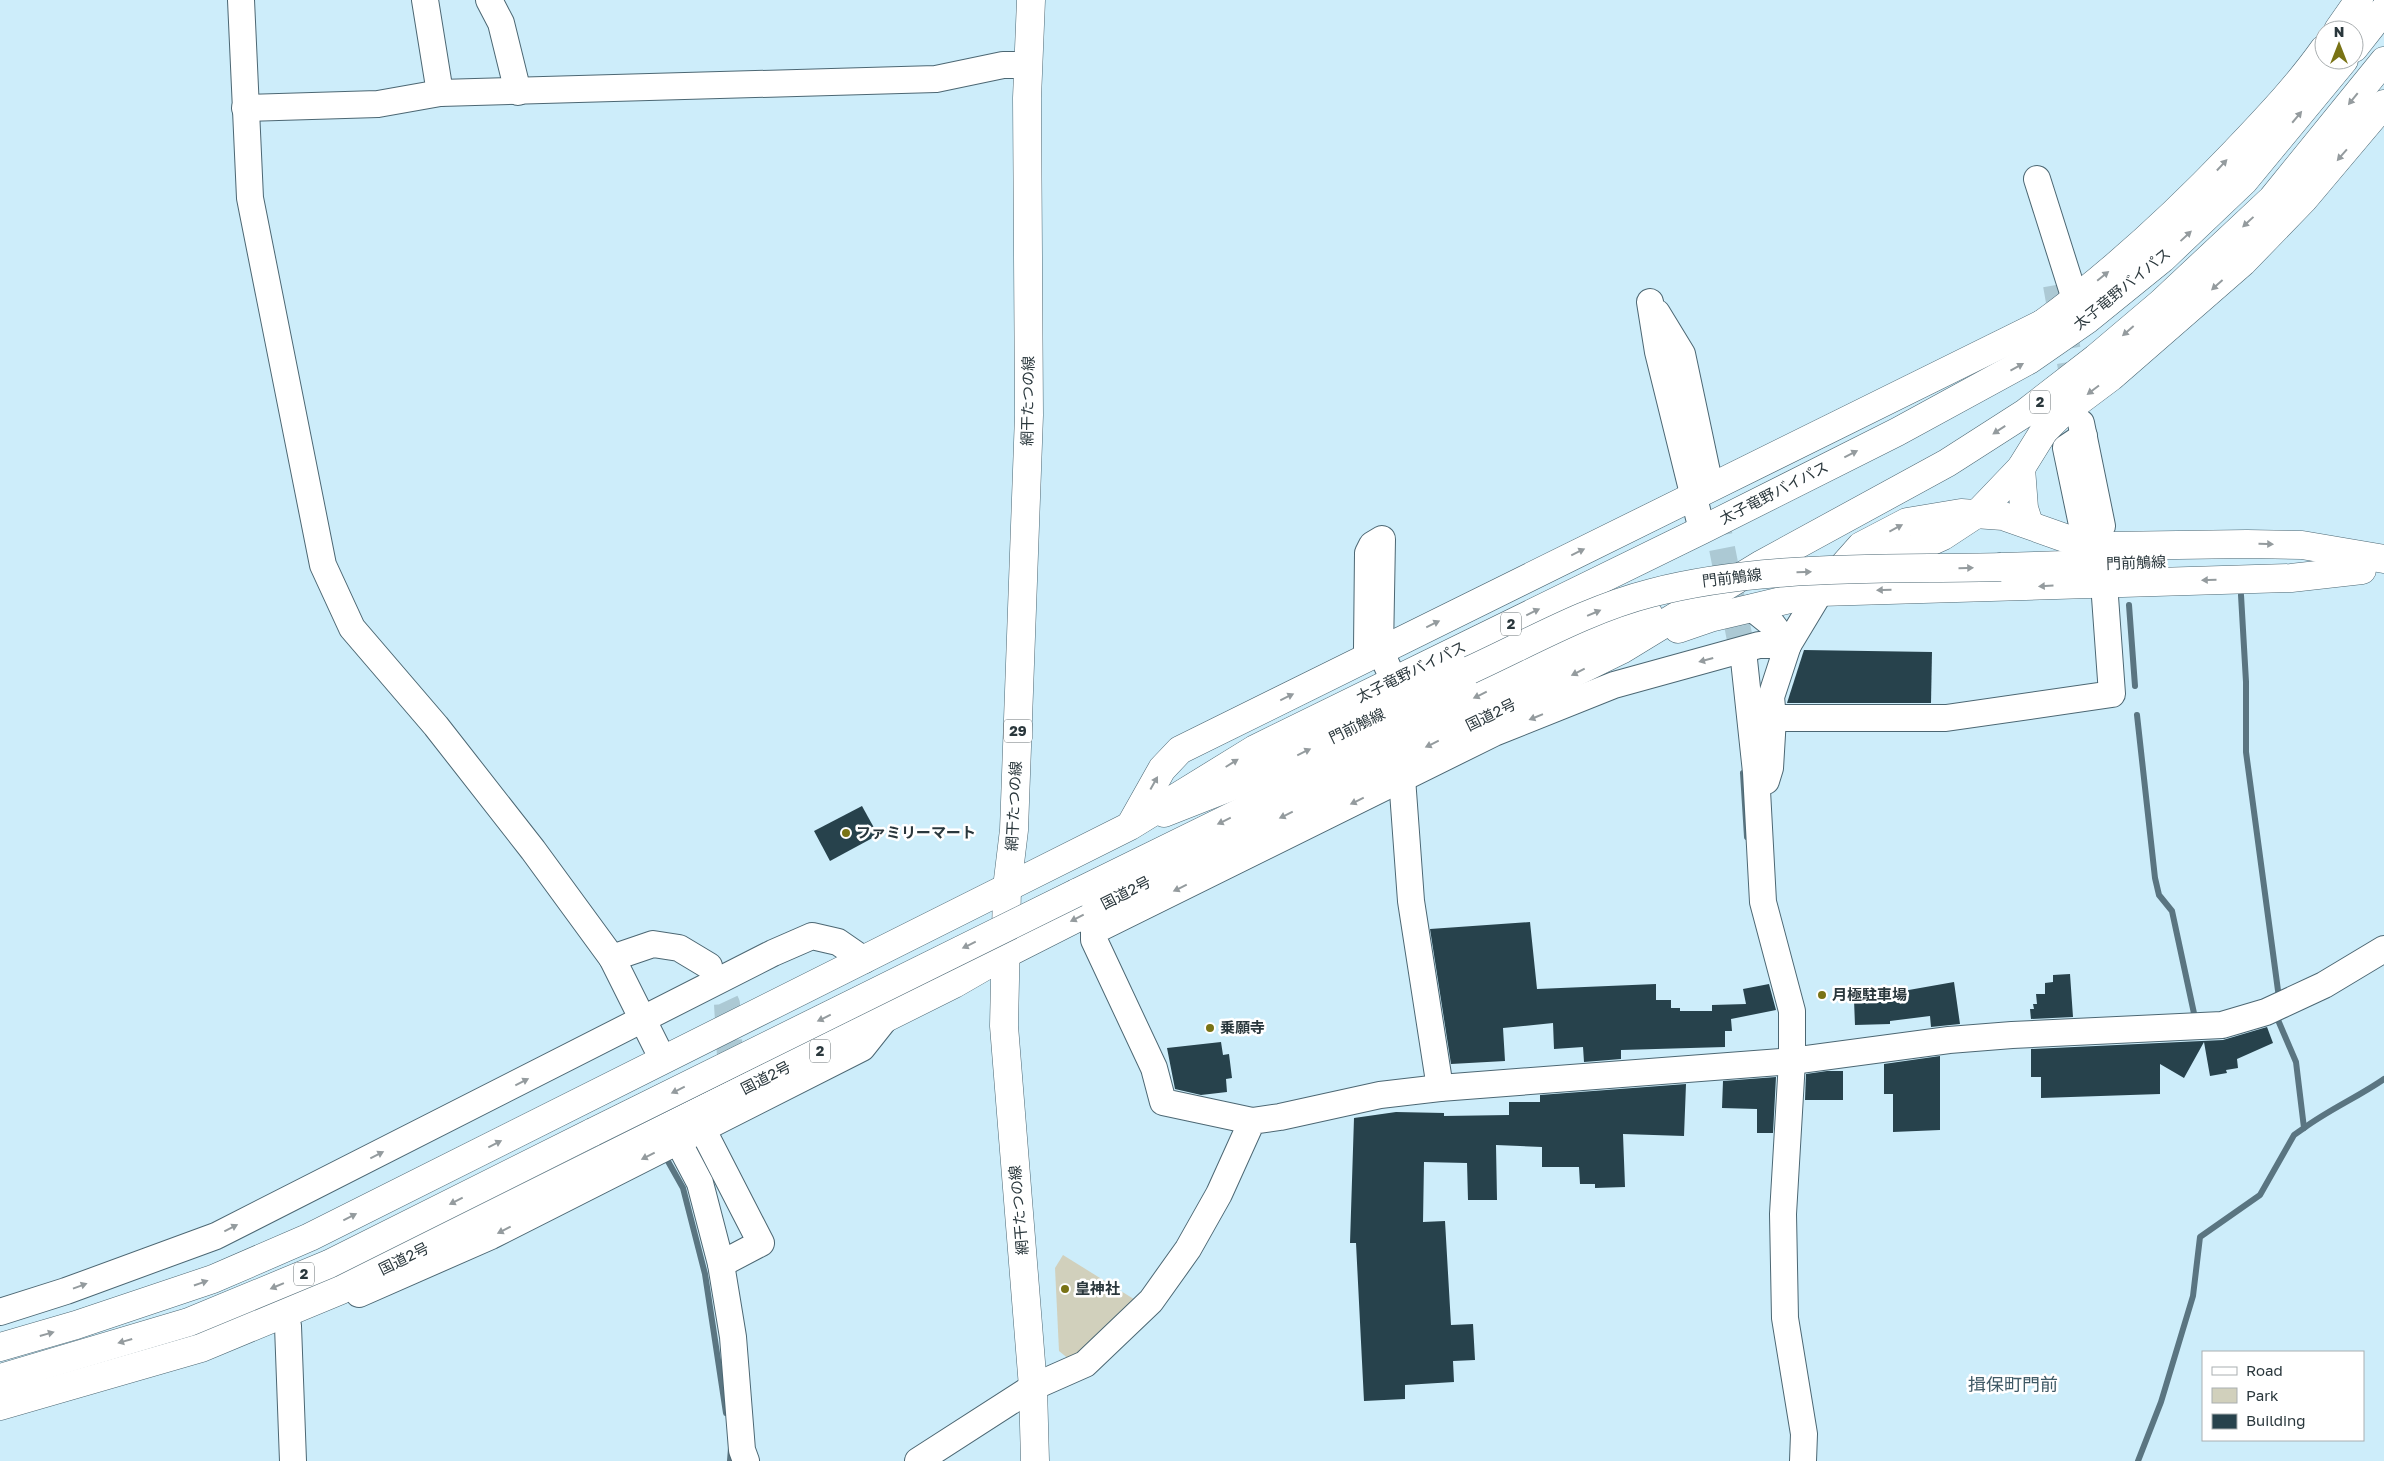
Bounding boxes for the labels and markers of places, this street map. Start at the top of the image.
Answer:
place label: ファミリーマート [856,823,976,841]
marker: ファミリーマート [840,827,852,839]
place label: 月極駐車場 [1832,985,1907,1003]
marker: 月極駐車場 [1816,989,1828,1001]
place label: 乗願寺 [1220,1018,1265,1036]
marker: 乗願寺 [1204,1022,1216,1034]
place label: 皇神社 [1075,1279,1120,1297]
marker: 皇神社 [1059,1283,1071,1295]

